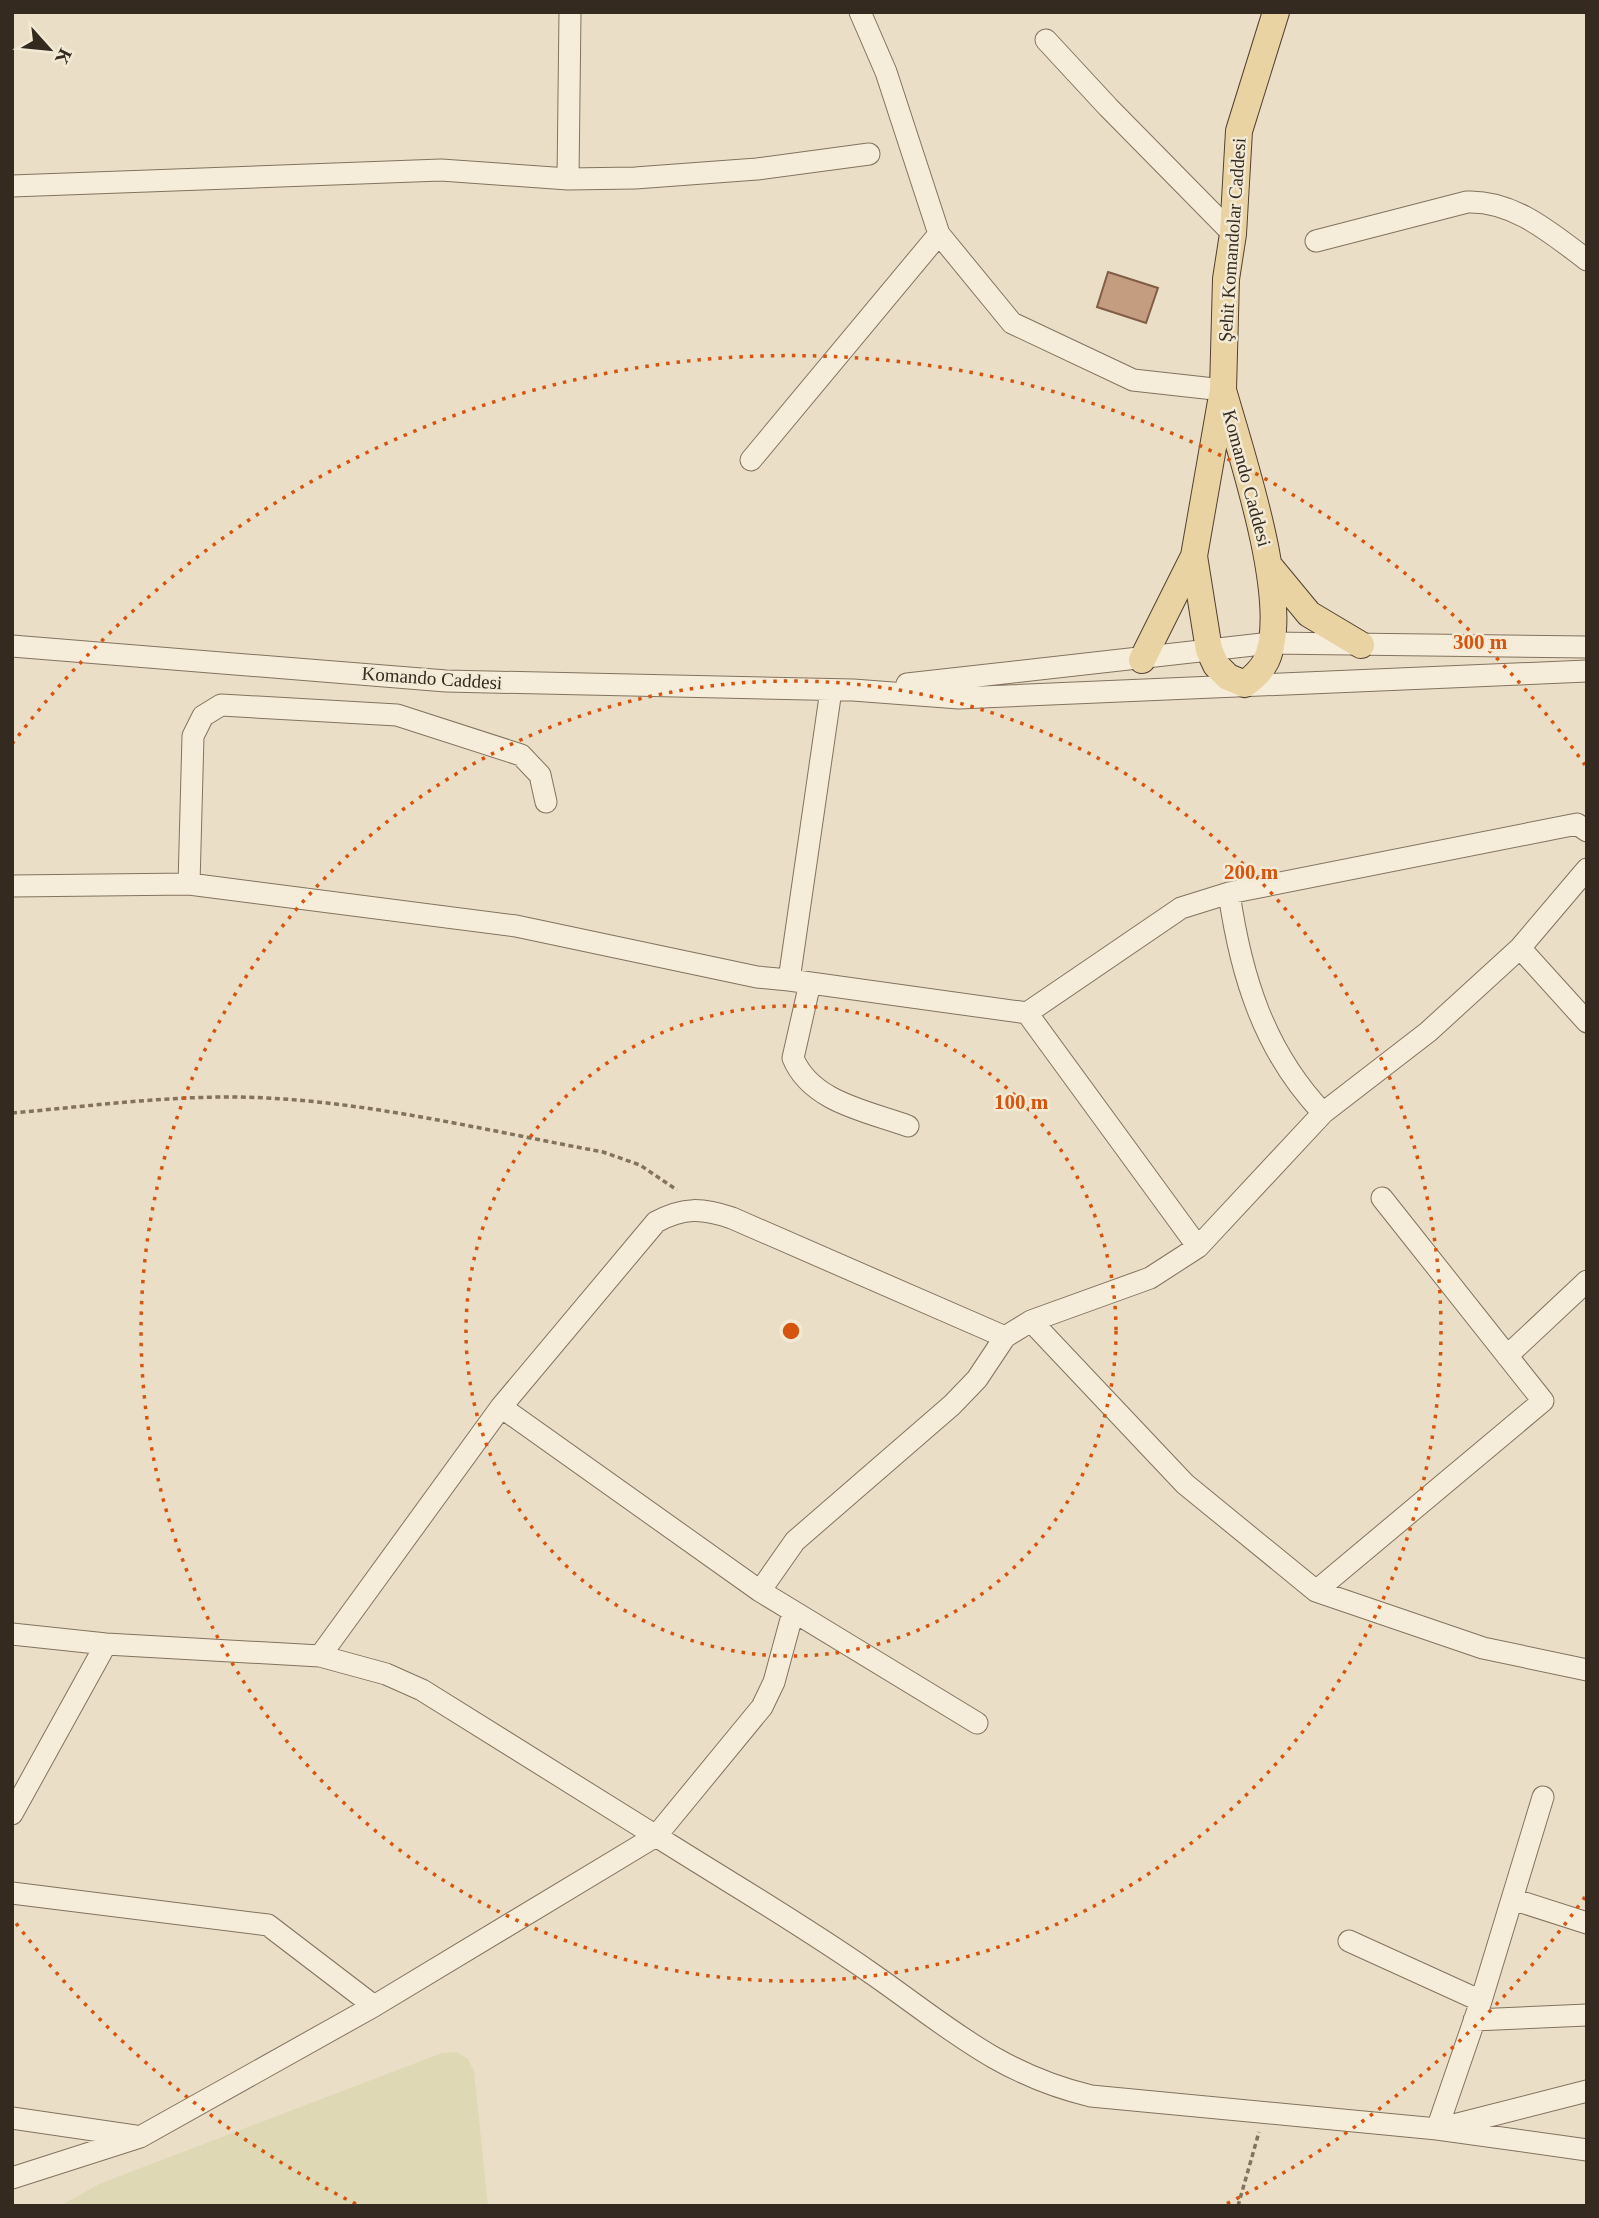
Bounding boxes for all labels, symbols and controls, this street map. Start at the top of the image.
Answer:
north arrow [14,14,84,84]
text: K [51,45,76,68]
street label: Şehit Komandolar Caddesi [1214,137,1250,343]
street label: Komando Caddesi [1219,407,1275,549]
text: 300 m [1453,630,1508,654]
street label: Komando Caddesi [361,663,503,693]
text: 200 m [1224,860,1279,884]
text: 100 m [994,1090,1049,1114]
centre of rings [779,1319,803,1343]

